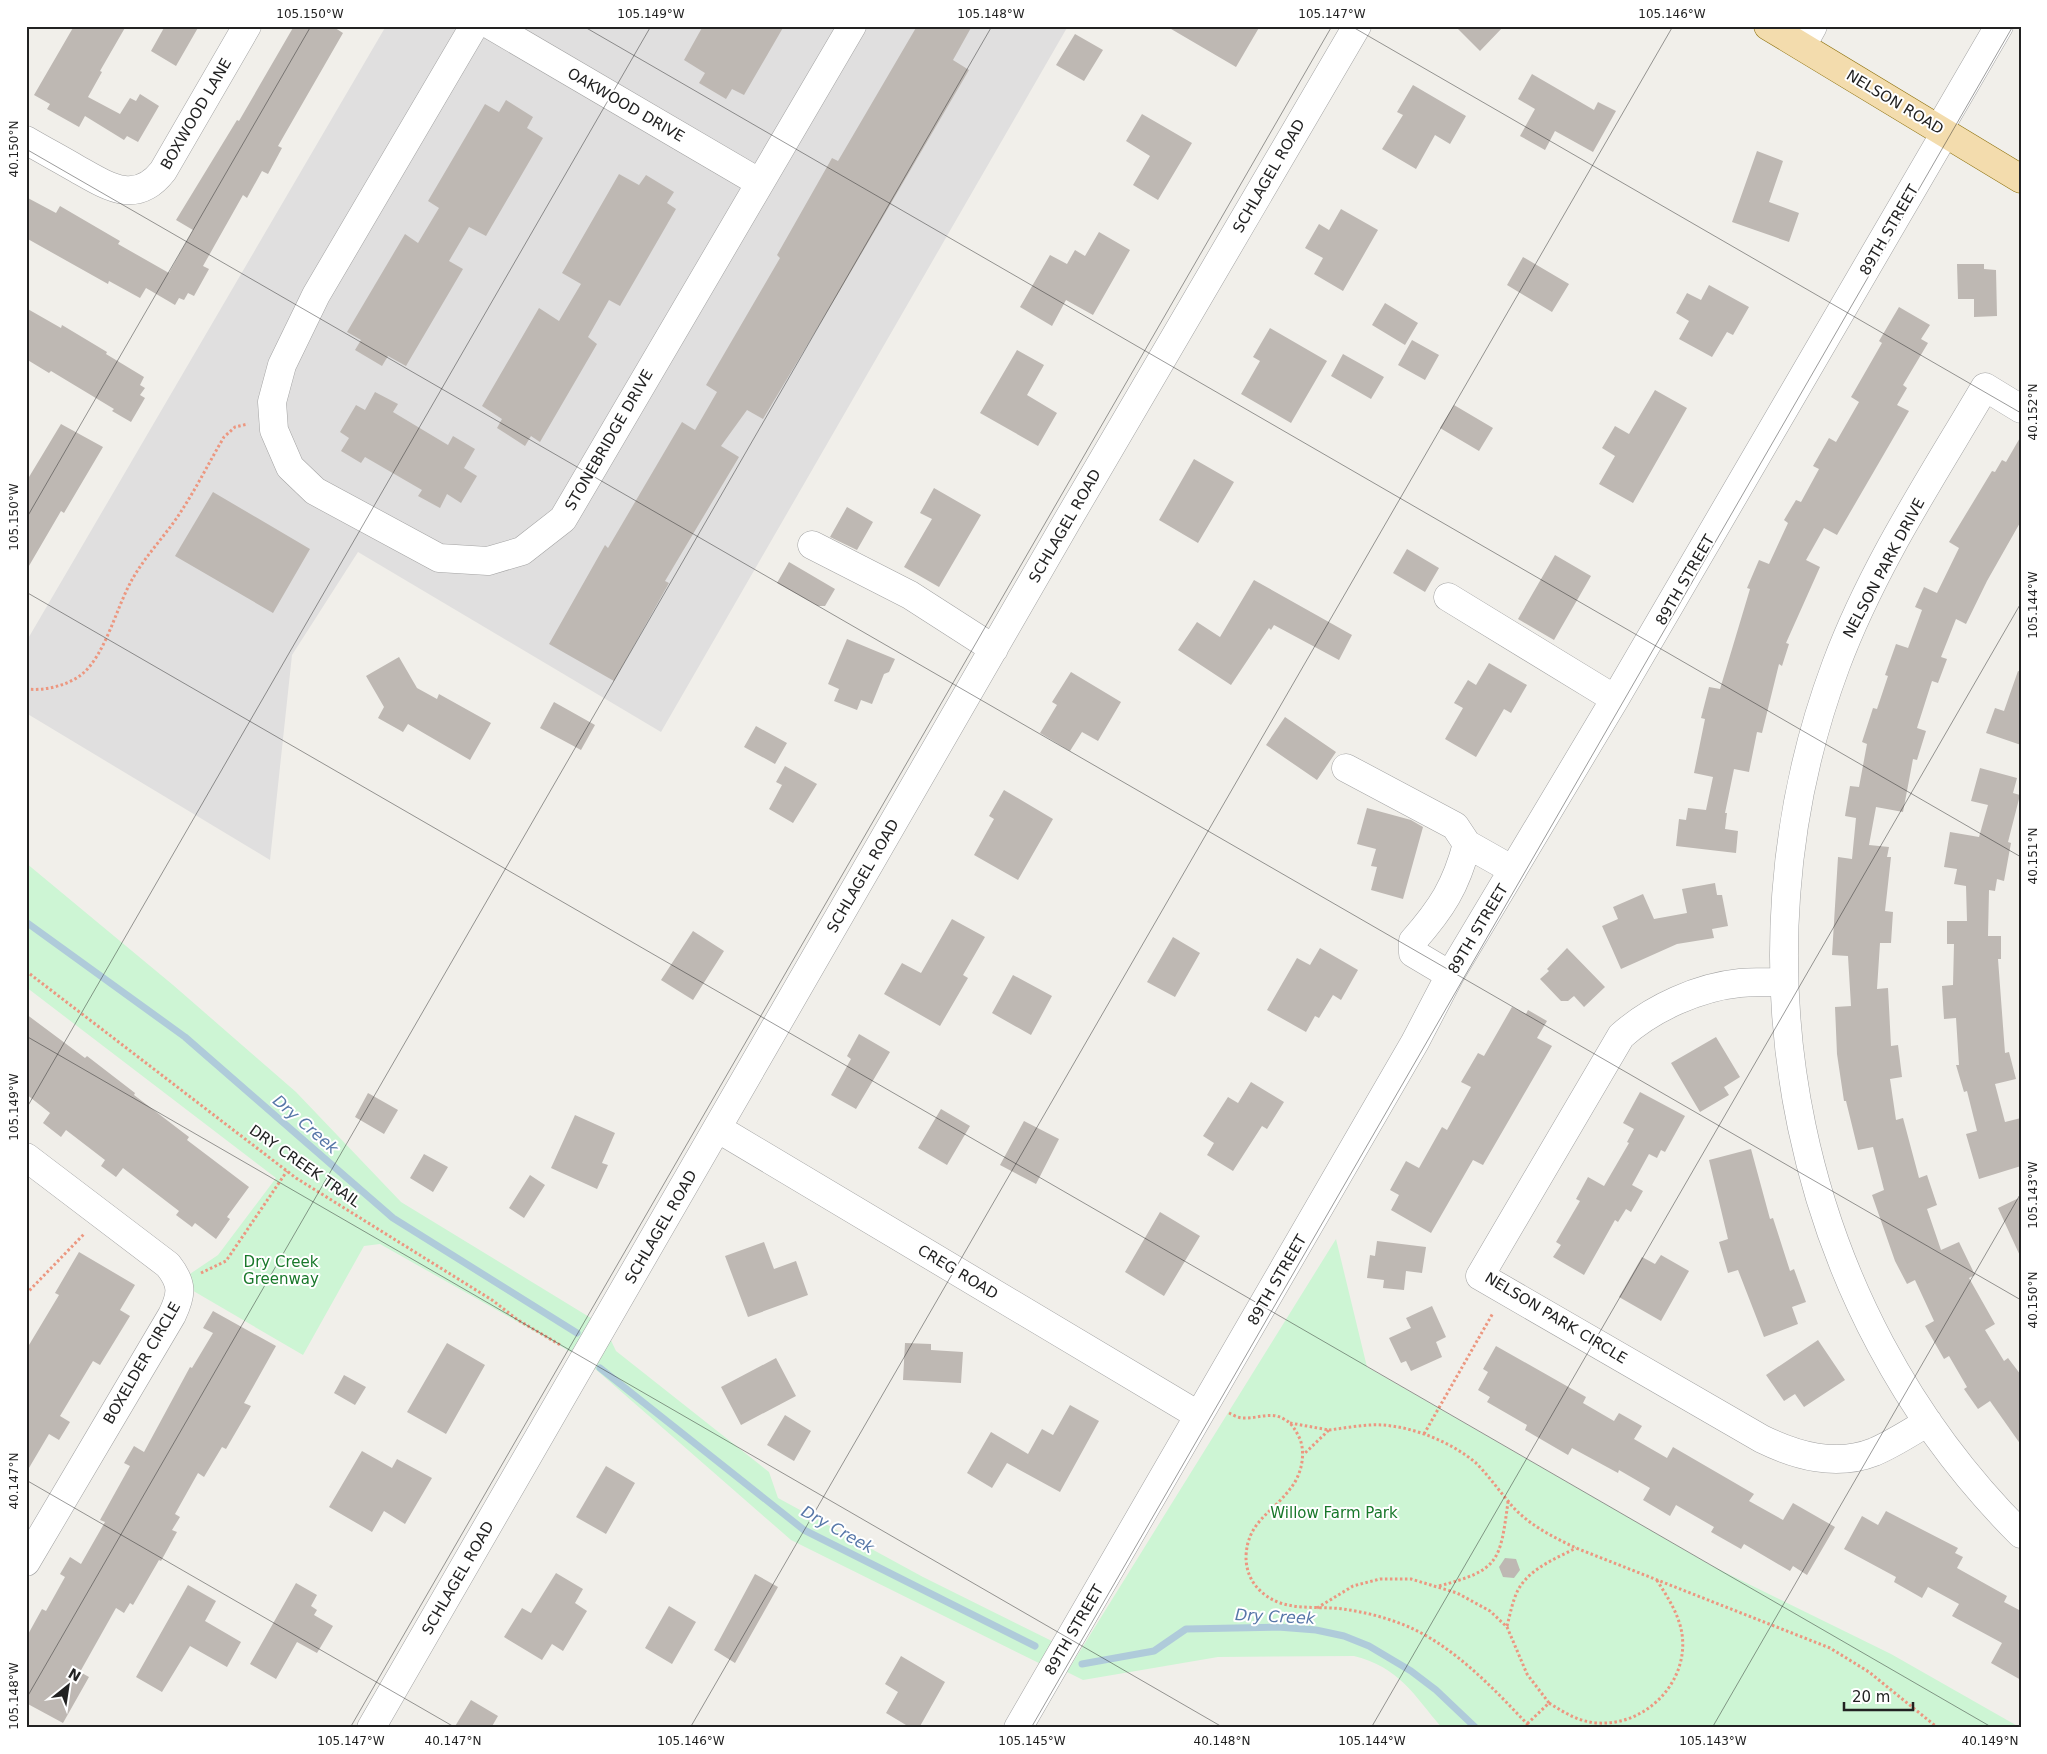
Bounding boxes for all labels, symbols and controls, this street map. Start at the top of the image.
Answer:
text: 105.150°W [276,7,344,21]
text: 105.149°W [617,7,685,21]
text: 105.148°W [957,7,1025,21]
text: 105.147°W [1298,7,1366,21]
text: 105.146°W [1638,7,1706,21]
street label: BOXWOOD LANE [157,55,235,173]
street label: OAKWOOD DRIVE [564,64,688,146]
street label: NELSON ROAD [1843,66,1947,138]
street label: SCHLAGEL ROAD [1229,116,1309,236]
text: 40.150°N [7,121,21,177]
street label: 89TH STREET [1856,181,1923,278]
street label: STONEBRIDGE DRIVE [561,366,657,514]
text: 40.152°N [2026,384,2040,440]
street label: SCHLAGEL ROAD [1025,466,1105,586]
text: 105.150°W [7,483,21,551]
street label: NELSON PARK DRIVE [1839,495,1929,641]
street label: 89TH STREET [1652,531,1719,628]
text: 105.144°W [2026,571,2040,639]
street label: SCHLAGEL ROAD [823,816,903,936]
text: 40.151°N [2026,828,2040,884]
street label: 89TH STREET [1444,880,1512,977]
text: 105.149°W [7,1073,21,1141]
water label: Dry Creek [269,1091,343,1158]
street label: DRY CREEK TRAIL [246,1121,365,1211]
text: 105.143°W [2026,1161,2040,1229]
street label: SCHLAGEL ROAD [621,1167,701,1287]
street label: 89TH STREET [1244,1231,1311,1328]
street label: CREG ROAD [915,1241,1001,1303]
park label: Dry Creek Greenway [243,1253,319,1288]
street label: NELSON PARK CIRCLE [1482,1268,1630,1368]
text: 40.150°N [2026,1272,2040,1328]
street label: BOXELDER CIRCLE [100,1299,184,1427]
text: 40.147°N [7,1453,21,1509]
water label: Dry Creek [798,1502,878,1558]
park label: Willow Farm Park [1270,1504,1398,1522]
street label: SCHLAGEL ROAD [418,1518,498,1638]
street label: 89TH STREET [1041,1581,1108,1678]
water label: Dry Creek [1234,1605,1316,1628]
text: 105.148°W [7,1662,21,1730]
north arrow [42,1662,92,1712]
text: N [65,1665,84,1685]
scale bar [1844,1679,1913,1711]
text: 20 m [1852,1688,1890,1706]
text: 105.147°W [317,1734,385,1748]
text: 40.147°N [425,1734,481,1748]
text: 105.146°W [657,1734,725,1748]
text: 105.145°W [998,1734,1066,1748]
text: 40.148°N [1194,1734,1250,1748]
text: 105.144°W [1338,1734,1406,1748]
text: 105.143°W [1679,1734,1747,1748]
text: 40.149°N [1962,1734,2018,1748]

